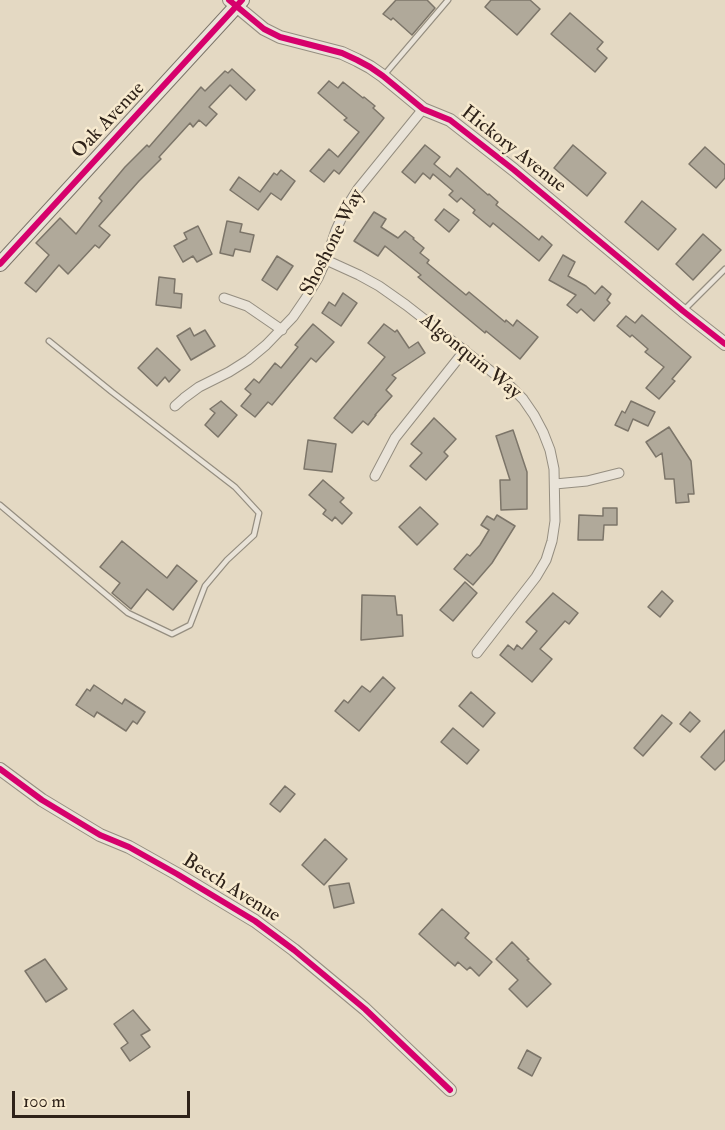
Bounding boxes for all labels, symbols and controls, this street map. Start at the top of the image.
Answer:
street label: Oak Avenue [67,78,151,164]
street label: Hickory Avenue [456,101,570,199]
street label: Shoshone Way [296,186,370,300]
street label: Algonquin Way [414,309,526,405]
street label: Beech Avenue [178,850,284,928]
scale bar [15,1079,194,1117]
text: 100 m [23,1090,66,1113]

